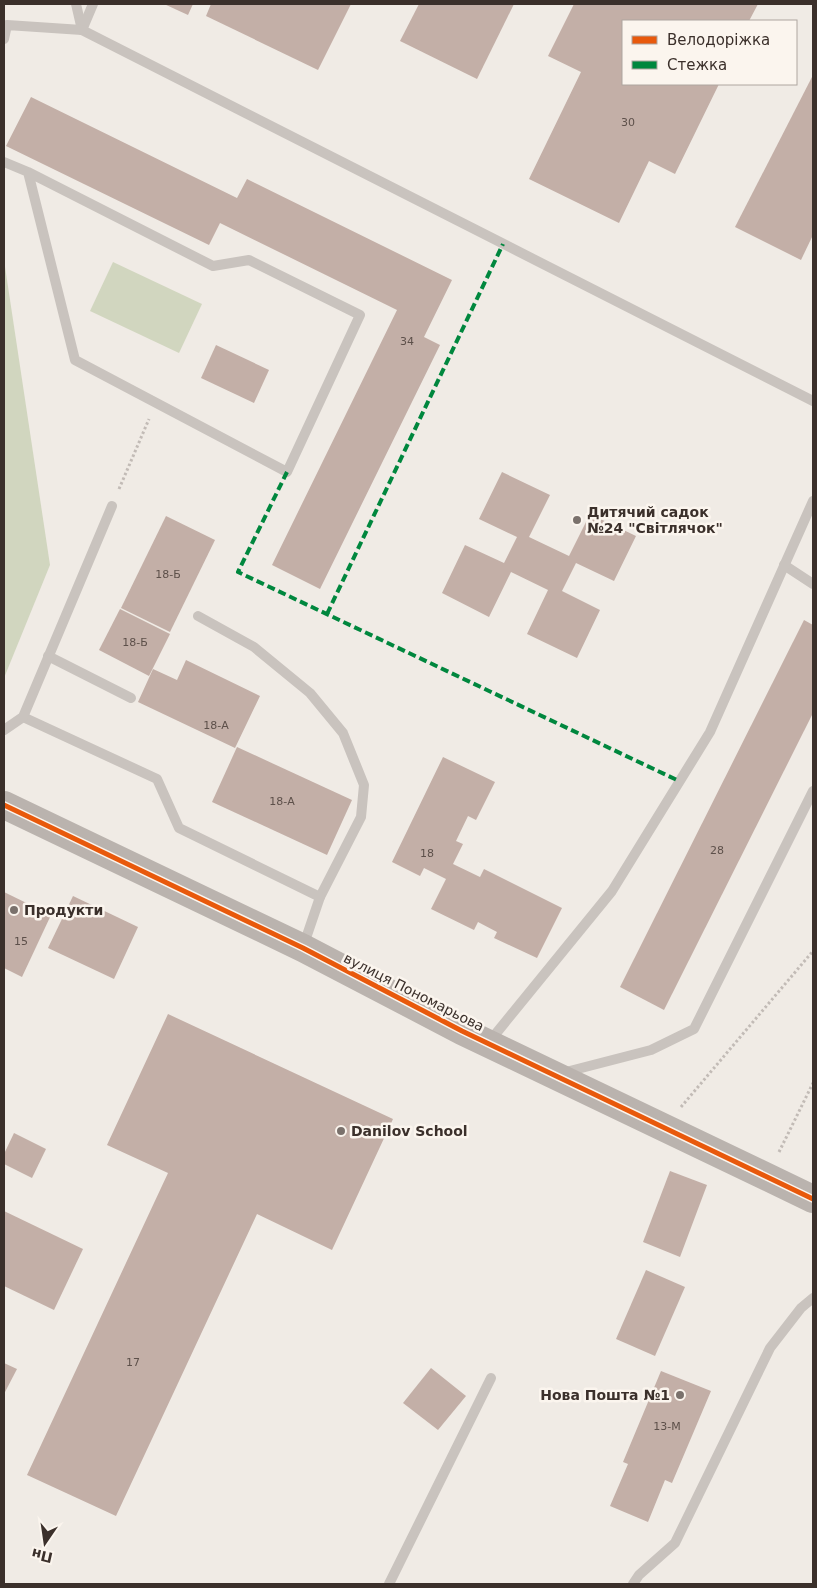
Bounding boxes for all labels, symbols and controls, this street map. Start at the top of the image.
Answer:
legend [622,20,797,85]
text: Велодоріжка [667,31,770,49]
text: Стежка [667,56,727,74]
house number: 30 [621,116,635,129]
house number: 34 [400,335,414,348]
place label: Дитячий садок №24 "Світлячок" [587,504,723,536]
marker: Дитячий садок №24 "Світлячок" [571,514,583,526]
house number: 18-Б [155,568,181,581]
house number: 18-Б [122,636,148,649]
house number: 18-А [203,719,229,732]
house number: 18-А [269,795,295,808]
house number: 28 [710,844,724,857]
house number: 18 [420,847,434,860]
place label: Продукти [24,902,103,918]
marker: Продукти [8,904,20,916]
house number: 15 [14,935,28,948]
street label: вулиця Пономарьова [341,950,487,1034]
place label: Danilov School [351,1123,468,1139]
marker: Danilov School [335,1125,347,1137]
house number: 17 [126,1356,140,1369]
place label: Нова Пошта №1 [540,1387,670,1403]
marker: Нова Пошта №1 [674,1389,686,1401]
house number: 13-М [653,1420,681,1433]
north arrow [20,1518,70,1568]
text: Пн [30,1545,54,1566]

